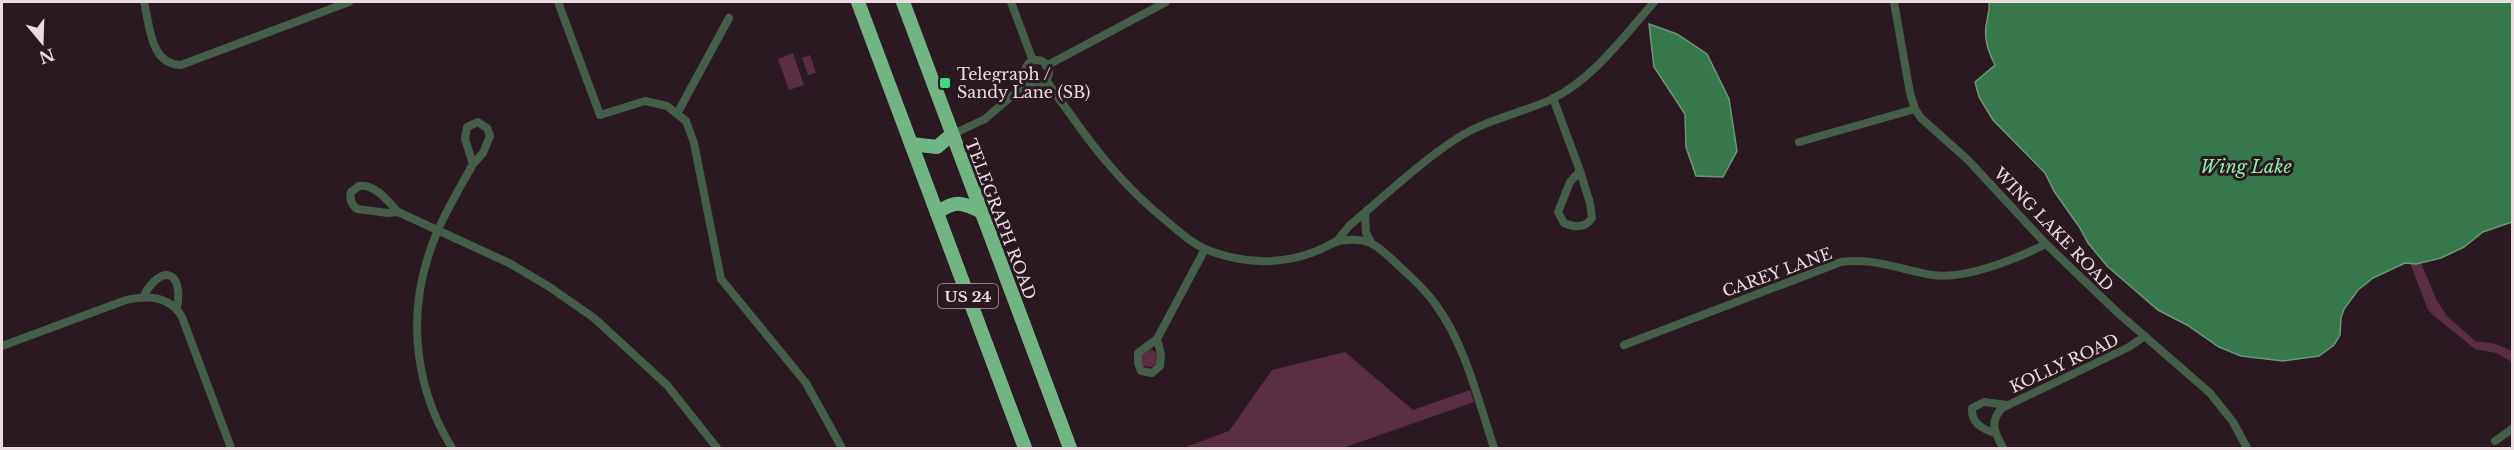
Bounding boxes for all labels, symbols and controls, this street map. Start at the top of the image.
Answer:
north arrow [12,12,72,72]
text: N [37,44,57,68]
place label: Telegraph / Sandy Lane (SB) [957,64,1090,102]
marker: Telegraph / Sandy Lane (SB) [938,76,952,90]
street label: TELEGRAPH ROAD [961,136,1041,302]
water label: Wing Lake [2200,156,2292,178]
street label: WING LAKE ROAD [1989,162,2118,295]
street label: CAREY LANE [1719,243,1835,301]
road number: US 24 [938,284,998,308]
street label: KOLLY ROAD [2006,329,2122,397]

